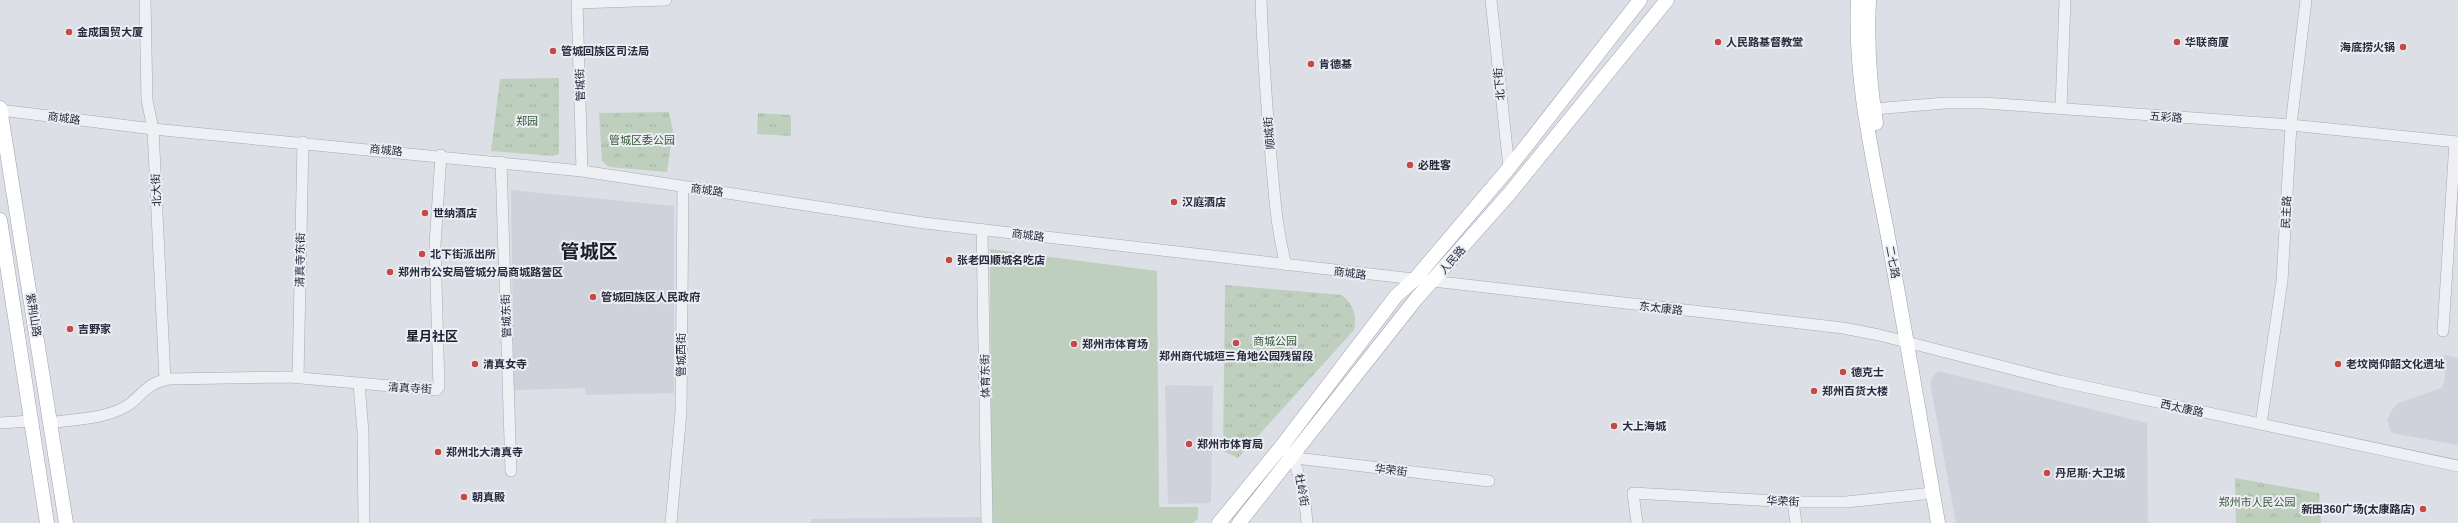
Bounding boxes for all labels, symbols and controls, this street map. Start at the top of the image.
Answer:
place label: 金成国贸大厦 [77,26,143,38]
marker: 金成国贸大厦 [64,27,74,37]
place label: 人民路基督教堂 [1726,36,1803,48]
place label: 华联商厦 [2185,36,2229,48]
marker: 人民路基督教堂 [1713,37,1723,47]
marker: 华联商厦 [2172,37,2182,47]
place label: 海底捞火锅 [2340,41,2395,53]
marker: 海底捞火锅 [2398,42,2408,52]
place label: 管城回族区司法局 [561,45,649,57]
marker: 管城回族区司法局 [548,46,558,56]
place label: 肯德基 [1319,58,1352,70]
marker: 肯德基 [1306,59,1316,69]
street label: 北下街 [1492,67,1506,101]
street label: 管城街 [573,68,587,102]
street label: 商城路 [47,110,81,126]
street label: 五彩路 [2149,110,2183,124]
park label: 郑园 [516,115,538,127]
street label: 顺城街 [1262,116,1276,150]
park label: 管城区委公园 [609,134,675,146]
street label: 商城路 [369,143,403,157]
place label: 必胜客 [1418,159,1451,171]
marker: 必胜客 [1405,160,1415,170]
street label: 北大街 [149,173,163,207]
street label: 商城路 [690,182,724,198]
street label: 民主路 [2279,195,2293,229]
place label: 汉庭酒店 [1182,196,1226,208]
marker: 汉庭酒店 [1169,197,1179,207]
place label: 世纳酒店 [433,207,477,219]
marker: 世纳酒店 [420,208,430,218]
street label: 商城路 [1011,227,1045,243]
street label: 清真寺东街 [294,232,306,288]
district label: 管城区 [560,241,618,262]
street label: 人民路 [1437,244,1467,276]
street label: 二七路 [1884,245,1902,279]
place label: 北下街派出所 [430,248,496,260]
marker: 北下街派出所 [417,249,427,259]
place label: 张老四顺城名吃店 [957,254,1045,266]
marker: 张老四顺城名吃店 [944,255,954,265]
street label: 商城路 [1333,265,1367,281]
place label: 郑州市公安局管城分局商城路营区 [398,266,563,278]
marker: 郑州市公安局管城分局商城路营区 [385,267,395,277]
place label: 管城回族区人民政府 [601,291,700,303]
street label: 紫荆山路 [25,292,43,338]
marker: 管城回族区人民政府 [588,292,598,302]
street label: 管城东街 [499,294,513,338]
street label: 东太康路 [1638,300,1684,316]
place label: 吉野家 [78,323,111,335]
marker: 吉野家 [65,324,75,334]
district label: 星月社区 [406,329,458,344]
street label: 管城西街 [675,333,687,377]
park label: 商城公园 [1253,335,1297,347]
place label: 郑州市体育场 [1082,338,1148,350]
marker: 郑州商代城垣三角地公园残留段 [1231,338,1241,348]
marker: 郑州市体育场 [1069,339,1079,349]
place label: 郑州商代城垣三角地公园残留段 [1159,350,1313,362]
street label: 体育东街 [979,354,991,398]
place label: 清真女寺 [483,358,527,370]
place label: 老坟岗仰韶文化遗址 [2346,358,2445,370]
marker: 清真女寺 [470,359,480,369]
marker: 老坟岗仰韶文化遗址 [2333,359,2343,369]
place label: 德克士 [1851,366,1884,378]
marker: 德克士 [1838,367,1848,377]
street label: 清真寺街 [388,381,432,395]
place label: 郑州百货大楼 [1822,385,1888,397]
marker: 郑州百货大楼 [1809,386,1819,396]
street label: 西太康路 [2159,398,2205,418]
place label: 大上海城 [1622,420,1667,432]
marker: 大上海城 [1609,421,1619,431]
place label: 郑州市体育局 [1197,438,1263,450]
marker: 郑州市体育局 [1184,439,1194,449]
place label: 郑州北大清真寺 [446,446,523,458]
marker: 郑州北大清真寺 [433,447,443,457]
street label: 华荣街 [1374,462,1408,478]
place label: 丹尼斯·大卫城 [2055,467,2126,479]
marker: 丹尼斯·大卫城 [2042,468,2052,478]
street label: 杜岭街 [1293,473,1311,507]
place label: 朝真殿 [472,491,505,503]
marker: 朝真殿 [459,492,469,502]
street label: 华荣街 [1766,494,1800,508]
park label: 郑州市人民公园 [2219,496,2296,508]
place label: 新田360广场(太康路店) [2301,503,2415,515]
marker: 新田360广场(太康路店) [2418,504,2428,514]

